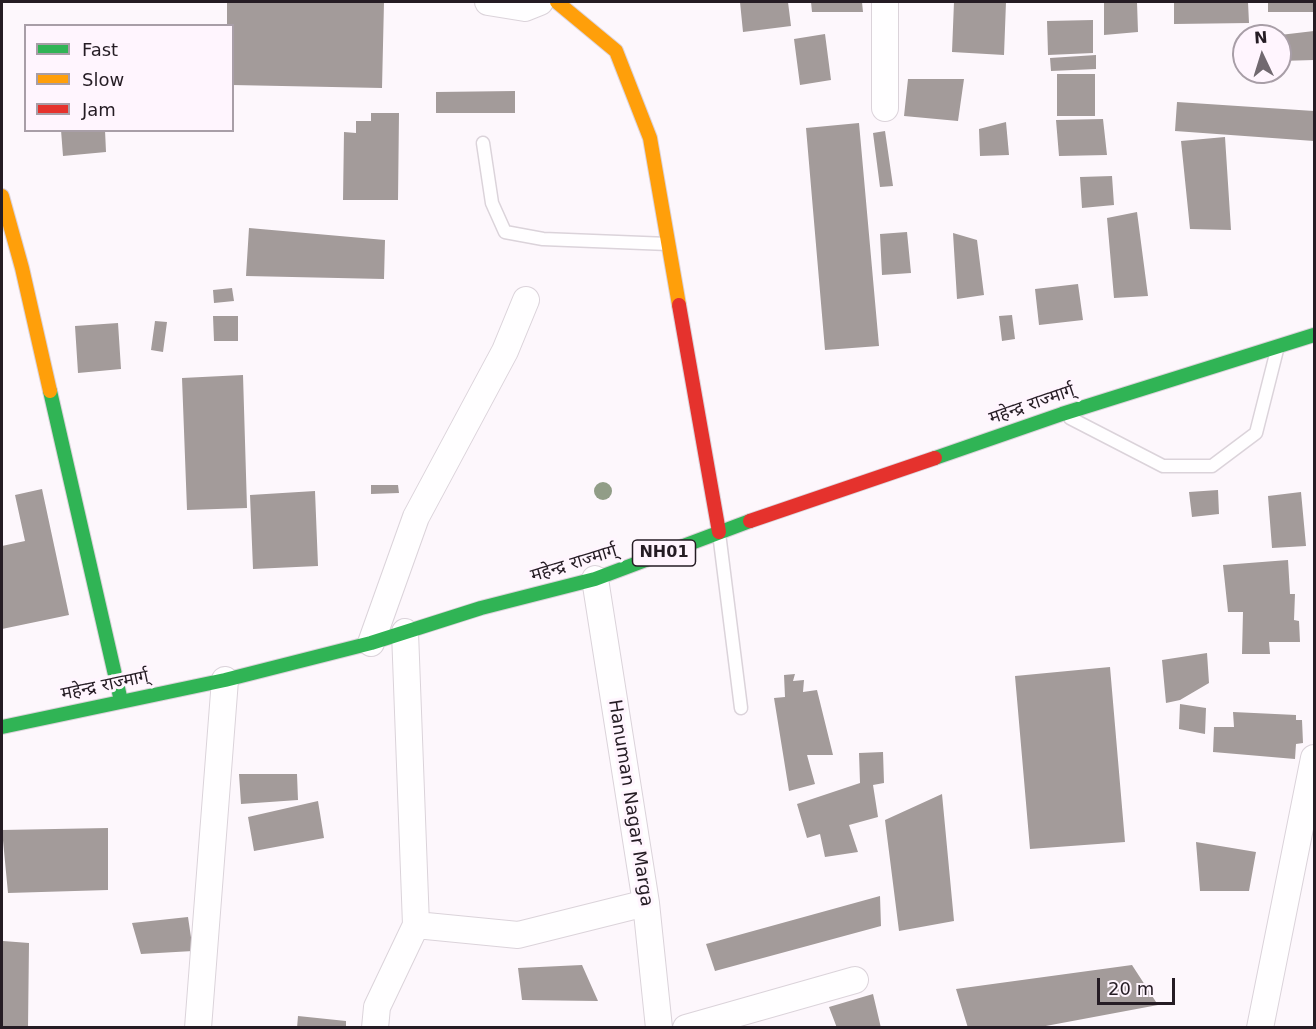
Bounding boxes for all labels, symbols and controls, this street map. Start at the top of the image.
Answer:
legend [24,24,234,132]
north arrow [1232,24,1292,84]
text: N [1253,28,1268,47]
text: Fast [82,39,118,60]
text: Slow [82,69,124,90]
text: Jam [82,99,116,120]
street label: महेन्द्र राज्मार्ग् [986,380,1078,430]
road number: NH01 [632,540,696,566]
street label: महेन्द्र राज्मार्ग् [528,541,620,587]
street label: महेन्द्र राज्मार्ग् [59,666,151,706]
street label: Hanuman Nagar Marga [603,698,657,908]
scale bar [1100,966,1178,1004]
text: 20 m [1108,978,1154,999]

